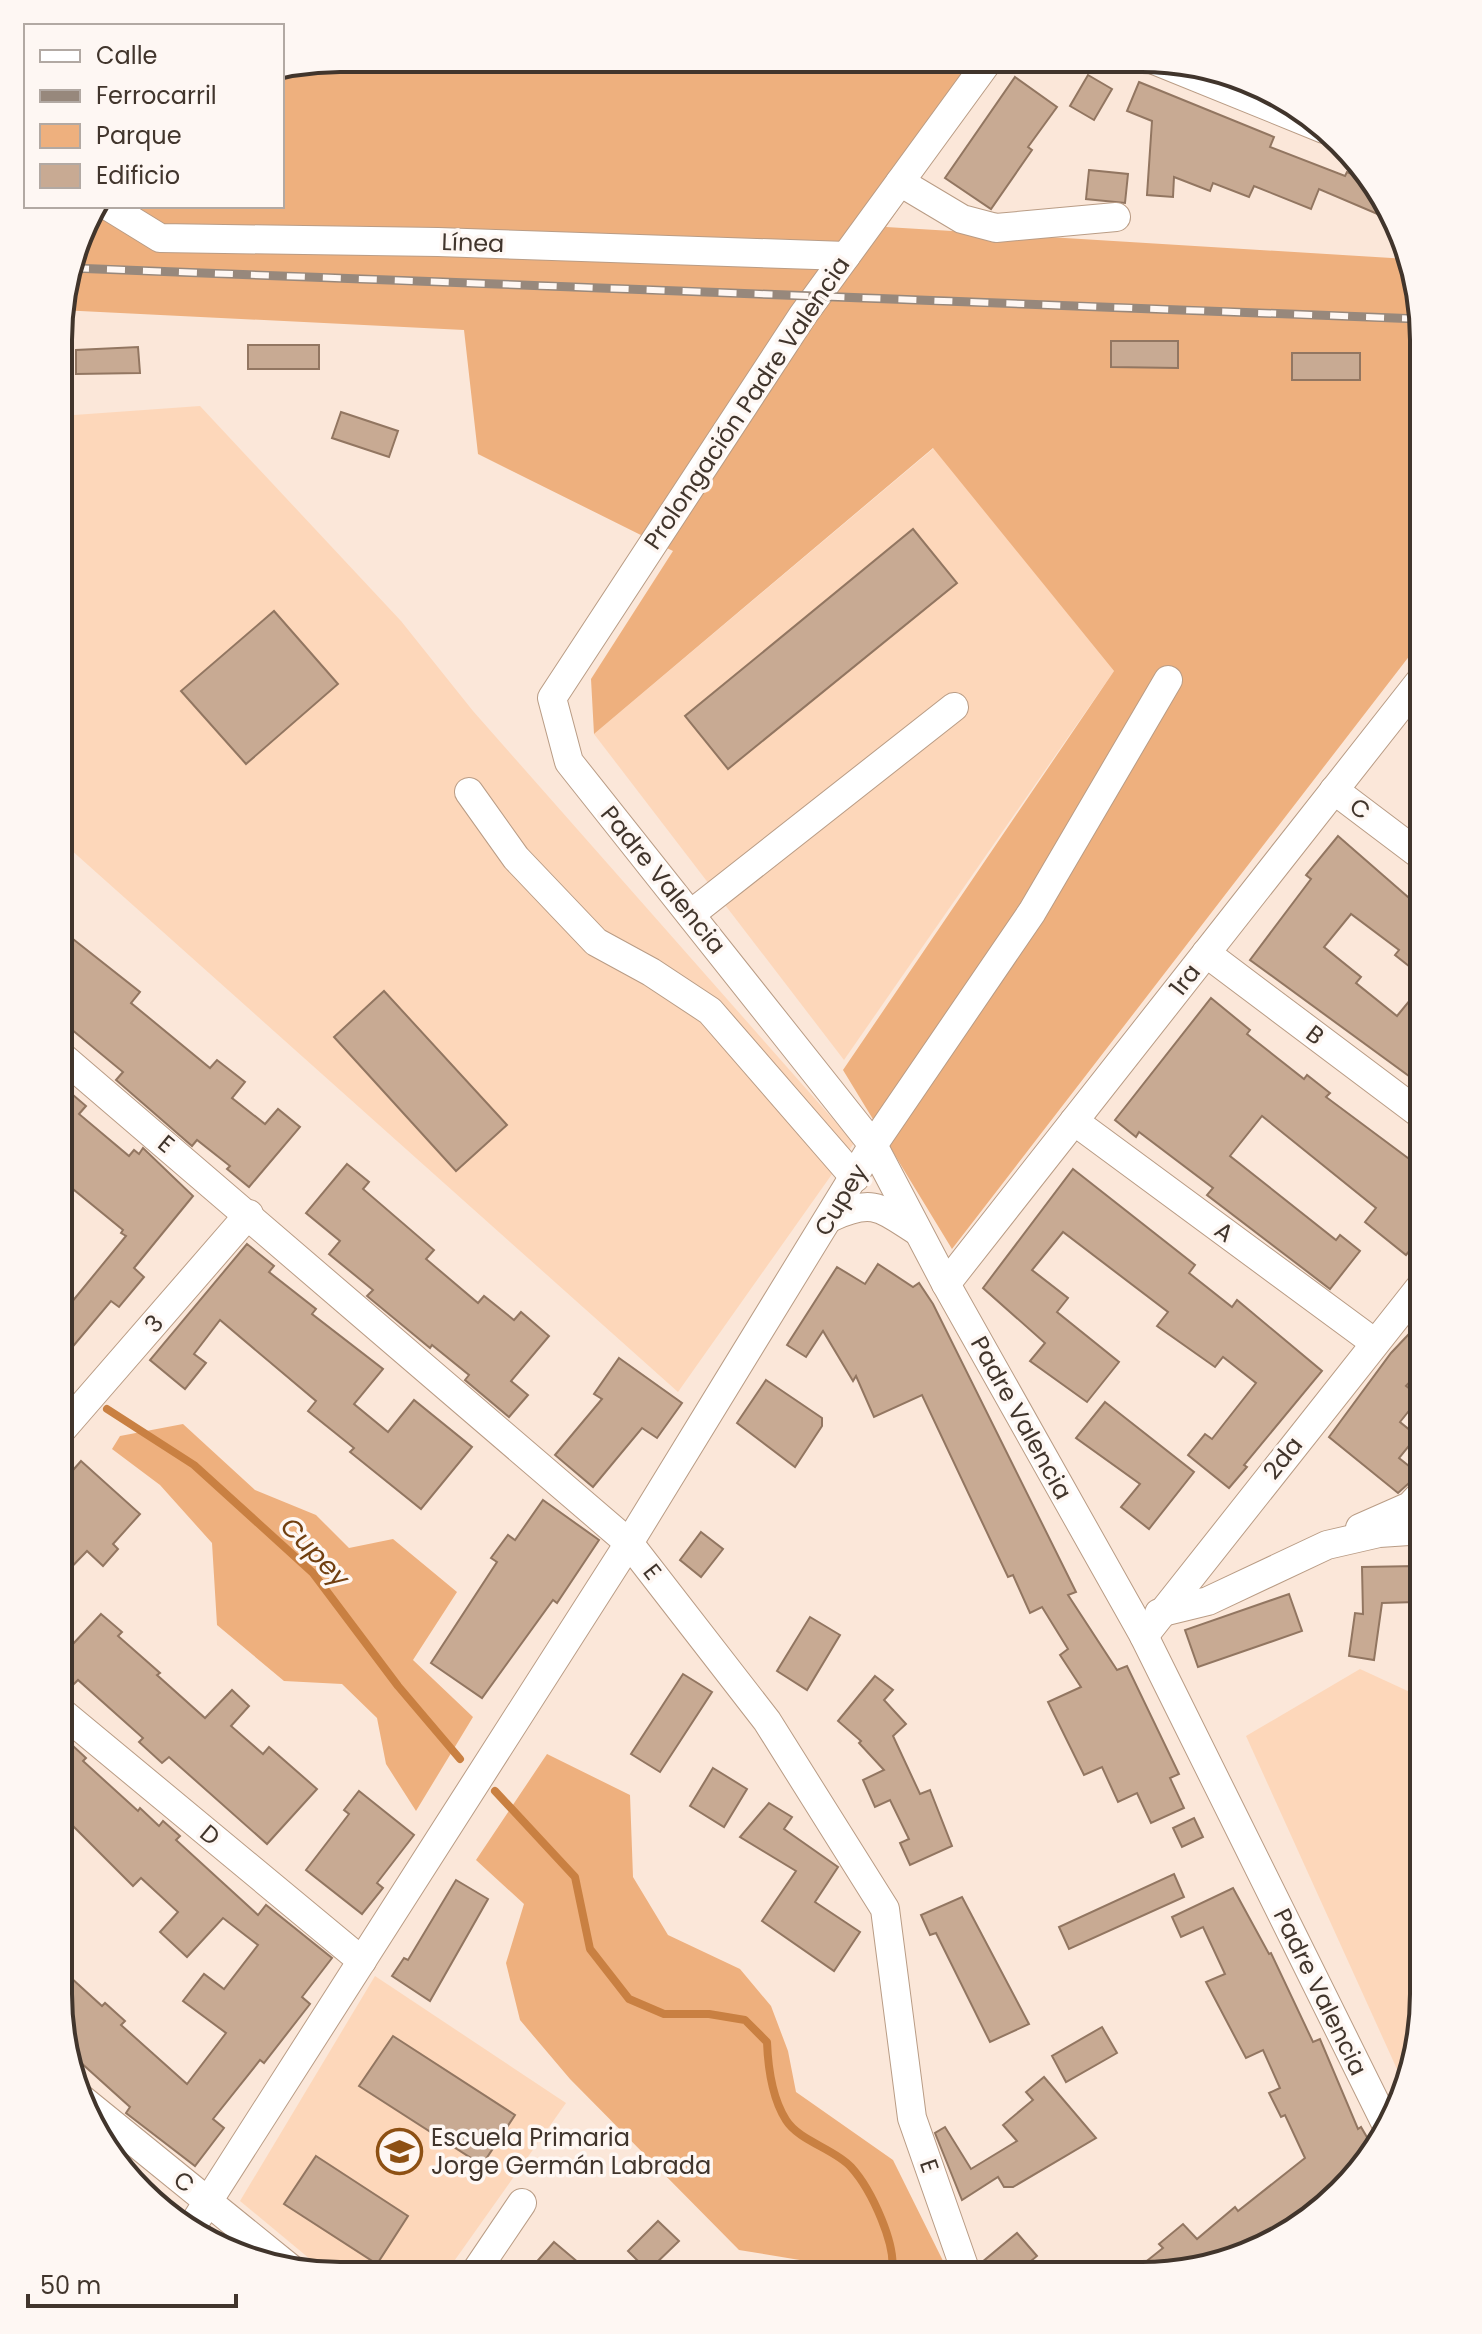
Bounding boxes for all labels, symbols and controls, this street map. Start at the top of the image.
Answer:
legend [24,24,284,208]
text: Calle [96,39,157,72]
text: Ferrocarril [96,79,217,112]
text: Parque [96,119,182,152]
text: Edificio [96,159,180,192]
street label: Línea [441,225,505,260]
street label: Prolongación Padre Valencia [636,250,857,556]
street label: C [1343,790,1378,827]
street label: Padre Valencia [593,799,733,961]
street label: 1ra [1161,957,1208,1003]
street label: B [1299,1017,1331,1052]
street label: E [151,1127,182,1160]
street label: Cupey [806,1157,875,1242]
street label: A [1208,1213,1241,1250]
street label: 3 [137,1308,171,1340]
street label: Padre Valencia [963,1330,1080,1505]
street label: 2da [1255,1429,1310,1486]
water label: Cupey [273,1509,358,1596]
street label: E [636,1557,669,1587]
street label: D [193,1817,227,1853]
street label: Padre Valencia [1266,1903,1375,2081]
place label: Escuela Primaria Jorge Germán Labrada [431,2121,711,2182]
school or university icon: Escuela Primaria Jorge Germán Labrada [376,2128,424,2176]
street label: E [912,2155,947,2177]
street label: C [167,2163,202,2200]
scale bar [28,2258,236,2308]
text: 50 m [40,2269,101,2302]

